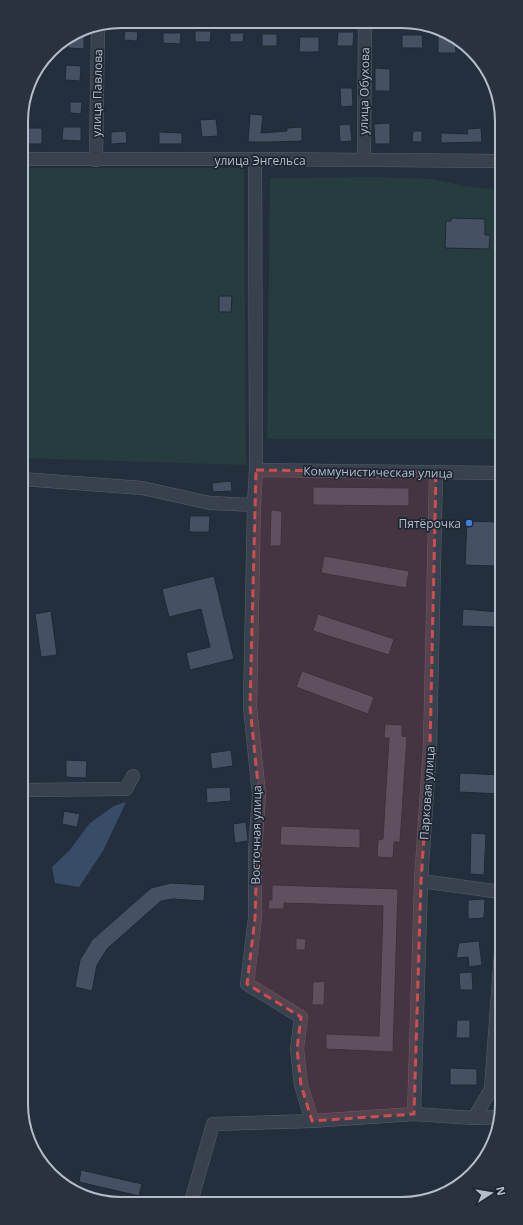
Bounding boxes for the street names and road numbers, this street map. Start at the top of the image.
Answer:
street label: улица Обухова [355,47,373,135]
street label: улица Павлова [88,49,106,137]
street label: улица Энгельса [214,152,306,169]
street label: Коммунистическая улица [303,462,453,482]
street label: Парковая улица [415,745,439,841]
street label: Восточная улица [247,785,265,885]

